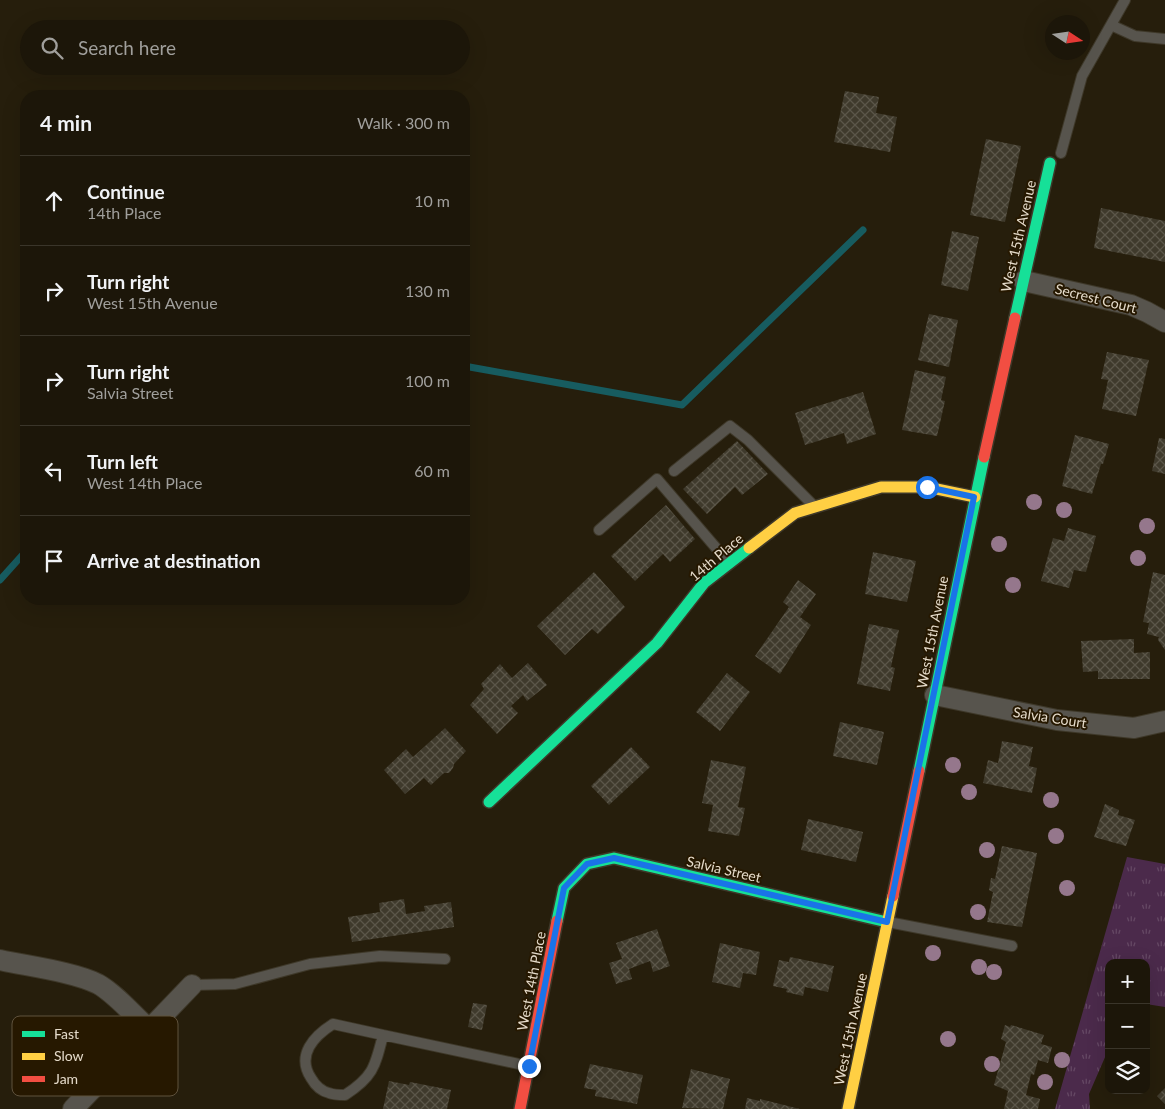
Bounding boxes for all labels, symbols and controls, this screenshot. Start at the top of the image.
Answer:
north arrow [1045,15,1090,60]
search box [20,20,470,75]
icon: search [38,34,66,62]
text: Search here [78,36,176,59]
text: 4 min [40,110,92,135]
text: Walk · 300 m [357,113,450,132]
street label: West 15th Avenue [997,178,1039,294]
text: Continue [87,180,165,203]
icon: ahead [40,187,68,215]
text: 10 m [414,191,450,210]
text: 14th Place [87,203,162,222]
text: Turn right [87,270,169,293]
icon: right [40,277,68,305]
street label: Secrest Court [1053,280,1139,316]
text: 130 m [405,281,450,300]
text: West 15th Avenue [87,293,218,312]
text: Turn right [87,360,169,383]
icon: right [40,367,68,395]
text: 100 m [405,371,450,390]
text: Salvia Street [87,383,174,402]
text: Turn left [87,450,158,473]
icon: left [40,457,68,485]
text: 60 m [414,461,450,480]
text: West 14th Place [87,473,202,492]
route start [916,476,939,499]
street label: 14th Place [686,530,746,584]
icon: arrive [40,547,68,575]
text: Arrive at destination [87,549,260,572]
street label: West 15th Avenue [913,574,951,690]
street label: Salvia Court [1012,703,1088,731]
street label: Salvia Street [685,852,763,886]
street label: West 14th Place [513,930,549,1032]
map controls [1105,959,1150,1094]
button: + [1105,959,1150,1004]
street label: West 15th Avenue [830,971,870,1087]
button: − [1105,1004,1150,1049]
legend [12,1016,178,1096]
text: Fast [54,1025,79,1042]
text: Slow [54,1047,84,1064]
button: layers [1105,1049,1150,1094]
route end [518,1055,541,1078]
text: Jam [54,1070,78,1087]

